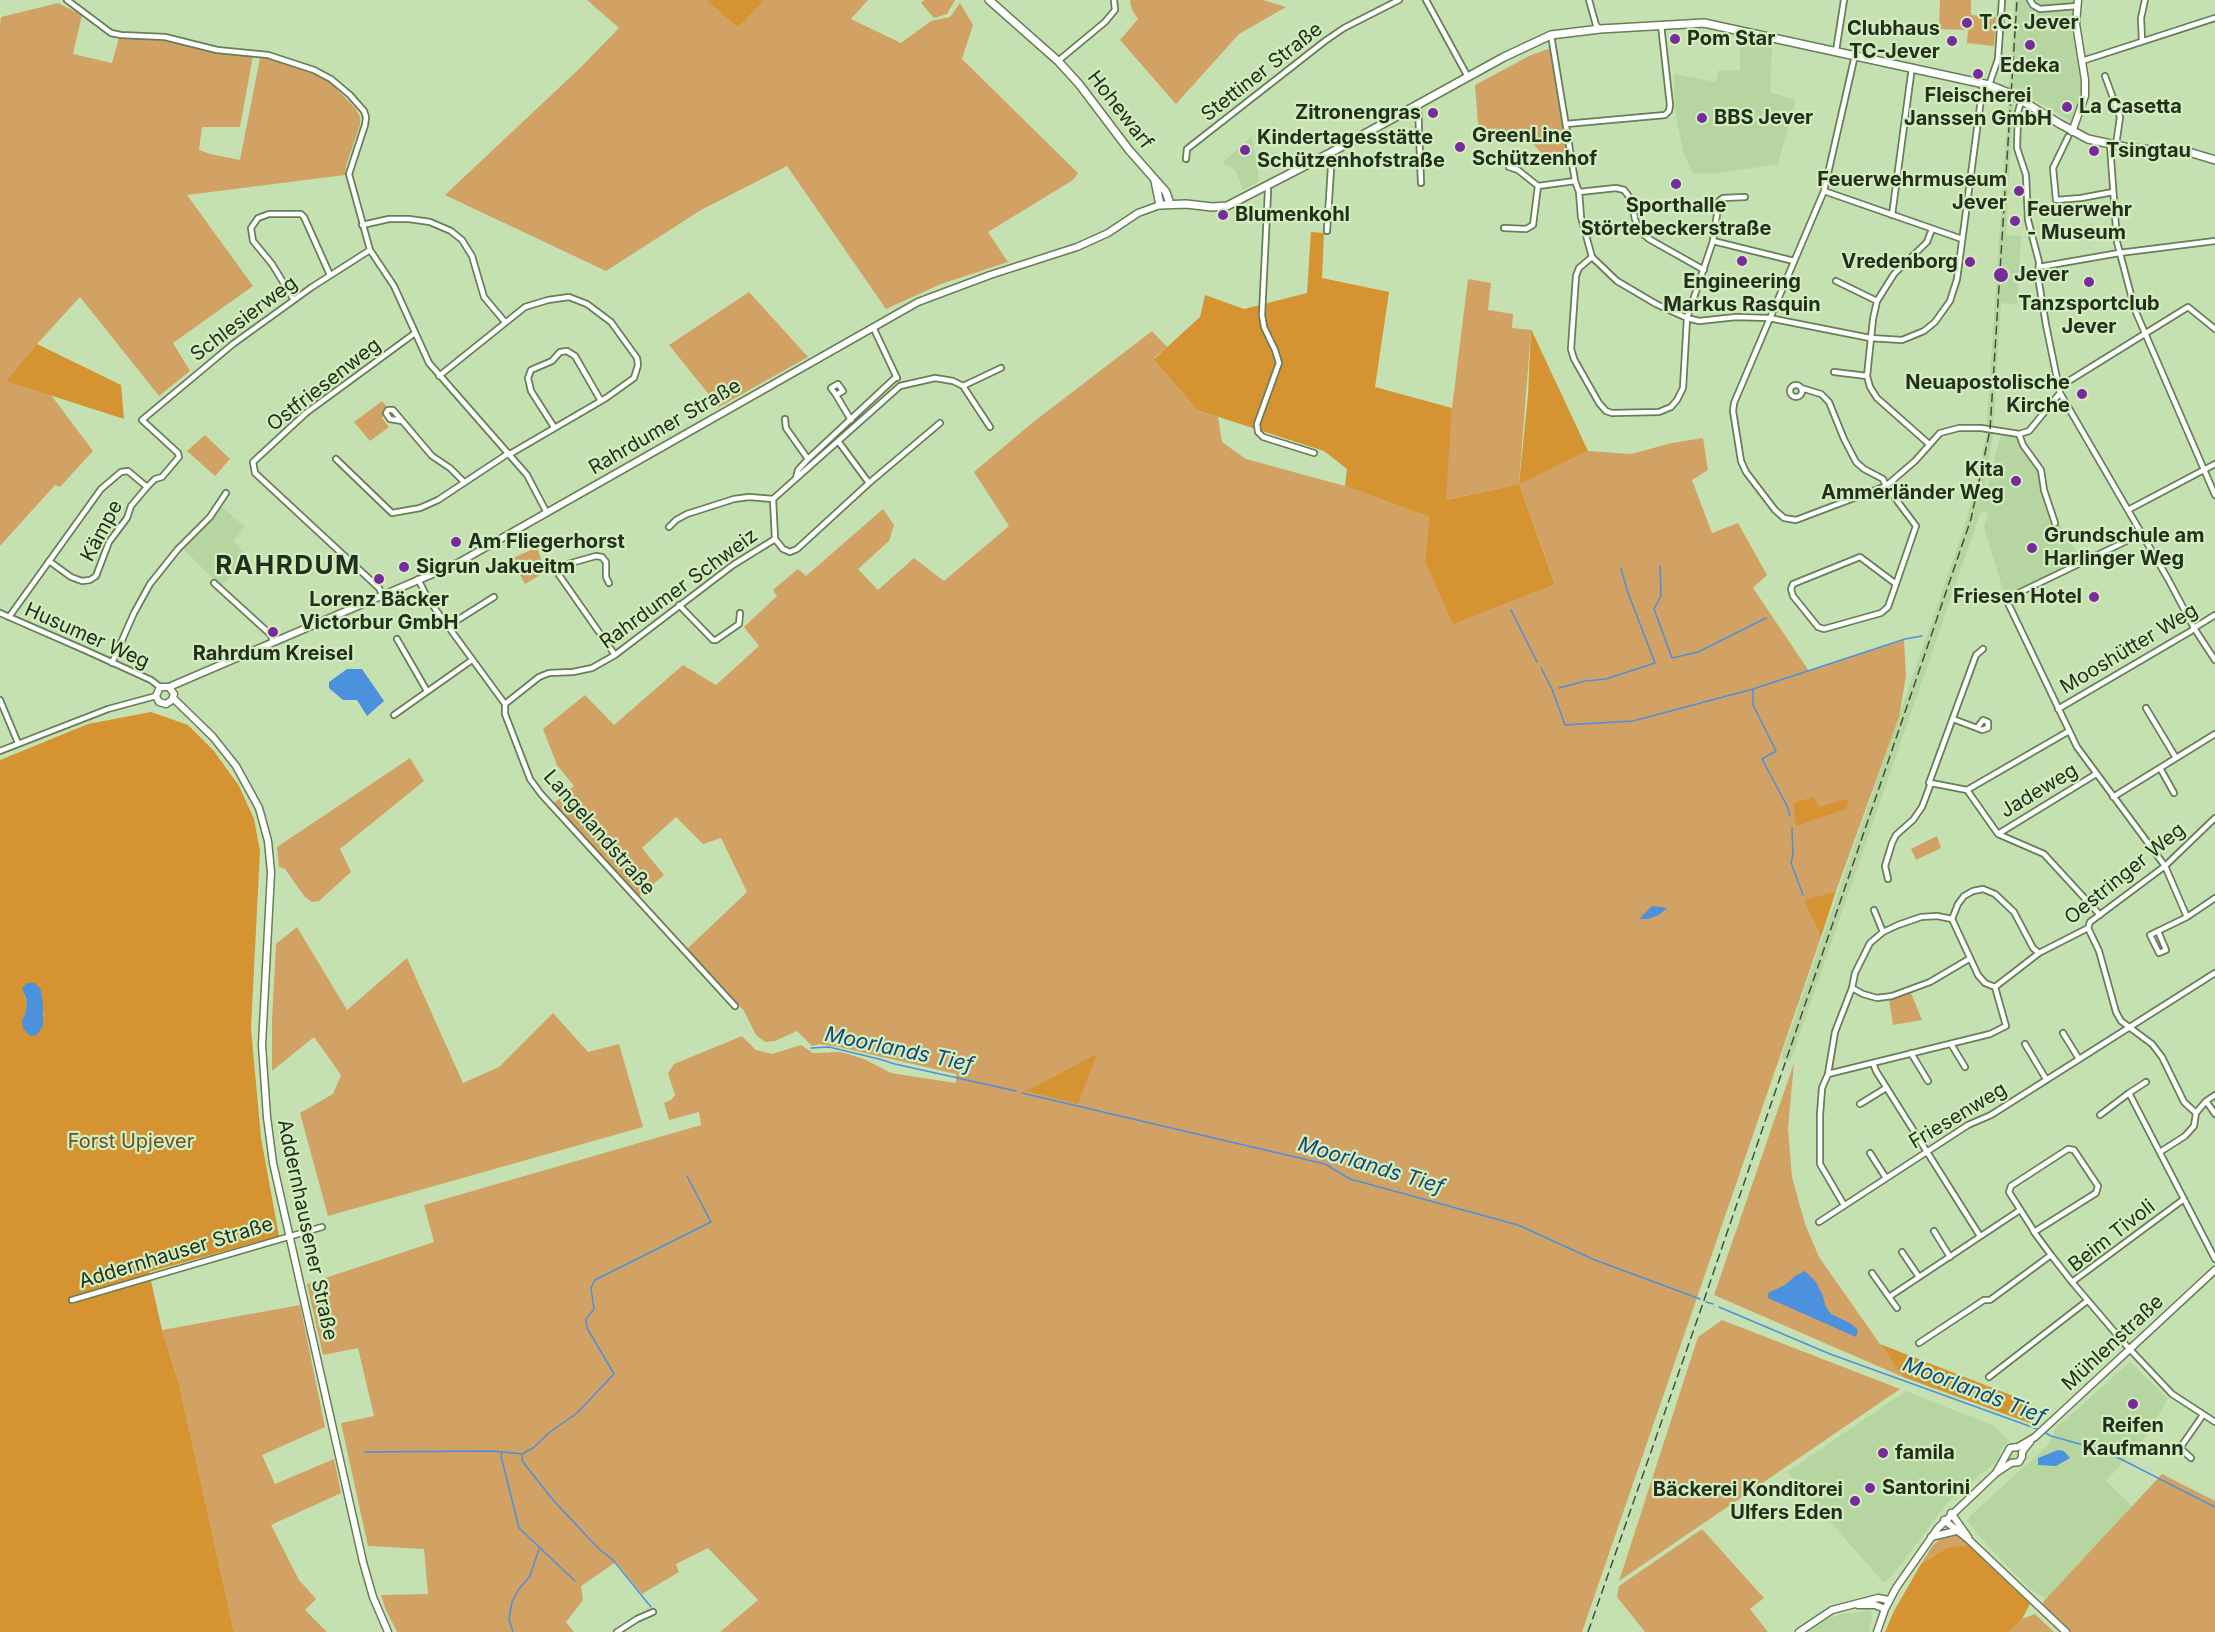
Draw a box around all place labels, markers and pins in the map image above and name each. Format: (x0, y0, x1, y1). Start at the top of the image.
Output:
place label: T.C. Jever (1979, 11, 2079, 35)
marker: T.C. Jever (1960, 16, 1974, 30)
place label: Clubhaus TC-Jever (1847, 17, 1940, 64)
place label: Pom Star (1687, 27, 1775, 51)
marker: Pom Star (1668, 32, 1682, 46)
marker: Clubhaus TC-Jever (1945, 34, 1959, 48)
marker: Edeka (2023, 38, 2037, 52)
place label: Edeka (2000, 54, 2060, 78)
marker: Fleischerei Janssen GmbH (1971, 67, 1985, 81)
place label: Fleischerei Janssen GmbH (1904, 84, 2052, 131)
place label: La Casetta (2079, 95, 2182, 119)
marker: La Casetta (2060, 100, 2074, 114)
place label: Zitronengras (1295, 101, 1421, 125)
marker: Zitronengras (1426, 106, 1440, 120)
place label: BBS Jever (1714, 106, 1813, 130)
marker: BBS Jever (1695, 111, 1709, 125)
place label: GreenLine Schützenhof (1472, 124, 1597, 171)
place label: Kindertagesstätte Schützenhofstraße (1257, 126, 1445, 173)
place label: Tsingtau (2106, 139, 2191, 163)
marker: GreenLine Schützenhof (1453, 140, 1467, 154)
marker: Kindertagesstätte Schützenhofstraße (1238, 143, 1252, 157)
marker: Tsingtau (2087, 144, 2101, 158)
place label: Feuerwehrmuseum Jever (1817, 168, 2007, 215)
marker: Sporthalle Störtebeckerstraße (1669, 177, 1683, 191)
marker: Feuerwehrmuseum Jever (2012, 184, 2026, 198)
place label: Sporthalle Störtebeckerstraße (1581, 194, 1771, 241)
place label: Feuerwehr - Museum (2027, 198, 2132, 245)
place label: Blumenkohl (1235, 203, 1350, 227)
marker: Blumenkohl (1216, 208, 1230, 222)
marker: Feuerwehr - Museum (2008, 214, 2022, 228)
place label: Vredenborg (1841, 250, 1958, 274)
marker: Engineering Markus Rasquin (1735, 254, 1749, 268)
marker: Vredenborg (1963, 255, 1977, 269)
place label: Jever (2014, 263, 2069, 287)
marker: Jever (1992, 266, 2010, 284)
place label: Engineering Markus Rasquin (1663, 270, 1821, 317)
marker: Tanzsportclub Jever (2082, 275, 2096, 289)
place label: Tanzsportclub Jever (2018, 292, 2160, 339)
place label: Neuapostolische Kirche (1905, 371, 2070, 418)
marker: Neuapostolische Kirche (2075, 387, 2089, 401)
place label: Kita Ammerländer Weg (1821, 458, 2004, 505)
marker: Kita Ammerländer Weg (2009, 474, 2023, 488)
place label: Grundschule am Harlinger Weg (2044, 524, 2204, 571)
place label: Am Fliegerhorst (468, 530, 625, 554)
marker: Am Fliegerhorst (449, 535, 463, 549)
marker: Grundschule am Harlinger Weg (2025, 541, 2039, 555)
place label: Sigrun Jakueitm (416, 555, 575, 579)
marker: Sigrun Jakueitm (397, 560, 411, 574)
marker: Lorenz Bäcker Victorbur GmbH (372, 572, 386, 586)
place label: Friesen Hotel (1953, 585, 2082, 609)
place label: Lorenz Bäcker Victorbur GmbH (300, 588, 458, 635)
marker: Friesen Hotel (2087, 590, 2101, 604)
marker: Rahrdum Kreisel (266, 625, 280, 639)
place label: Rahrdum Kreisel (193, 642, 353, 666)
marker: Reifen Kaufmann (2126, 1397, 2140, 1411)
place label: Reifen Kaufmann (2082, 1414, 2184, 1461)
place label: famila (1895, 1441, 1955, 1465)
marker: famila (1876, 1446, 1890, 1460)
place label: Santorini (1882, 1476, 1970, 1500)
place label: Bäckerei Konditorei Ulfers Eden (1653, 1478, 1843, 1525)
marker: Santorini (1863, 1481, 1877, 1495)
marker: Bäckerei Konditorei Ulfers Eden (1848, 1494, 1862, 1508)

